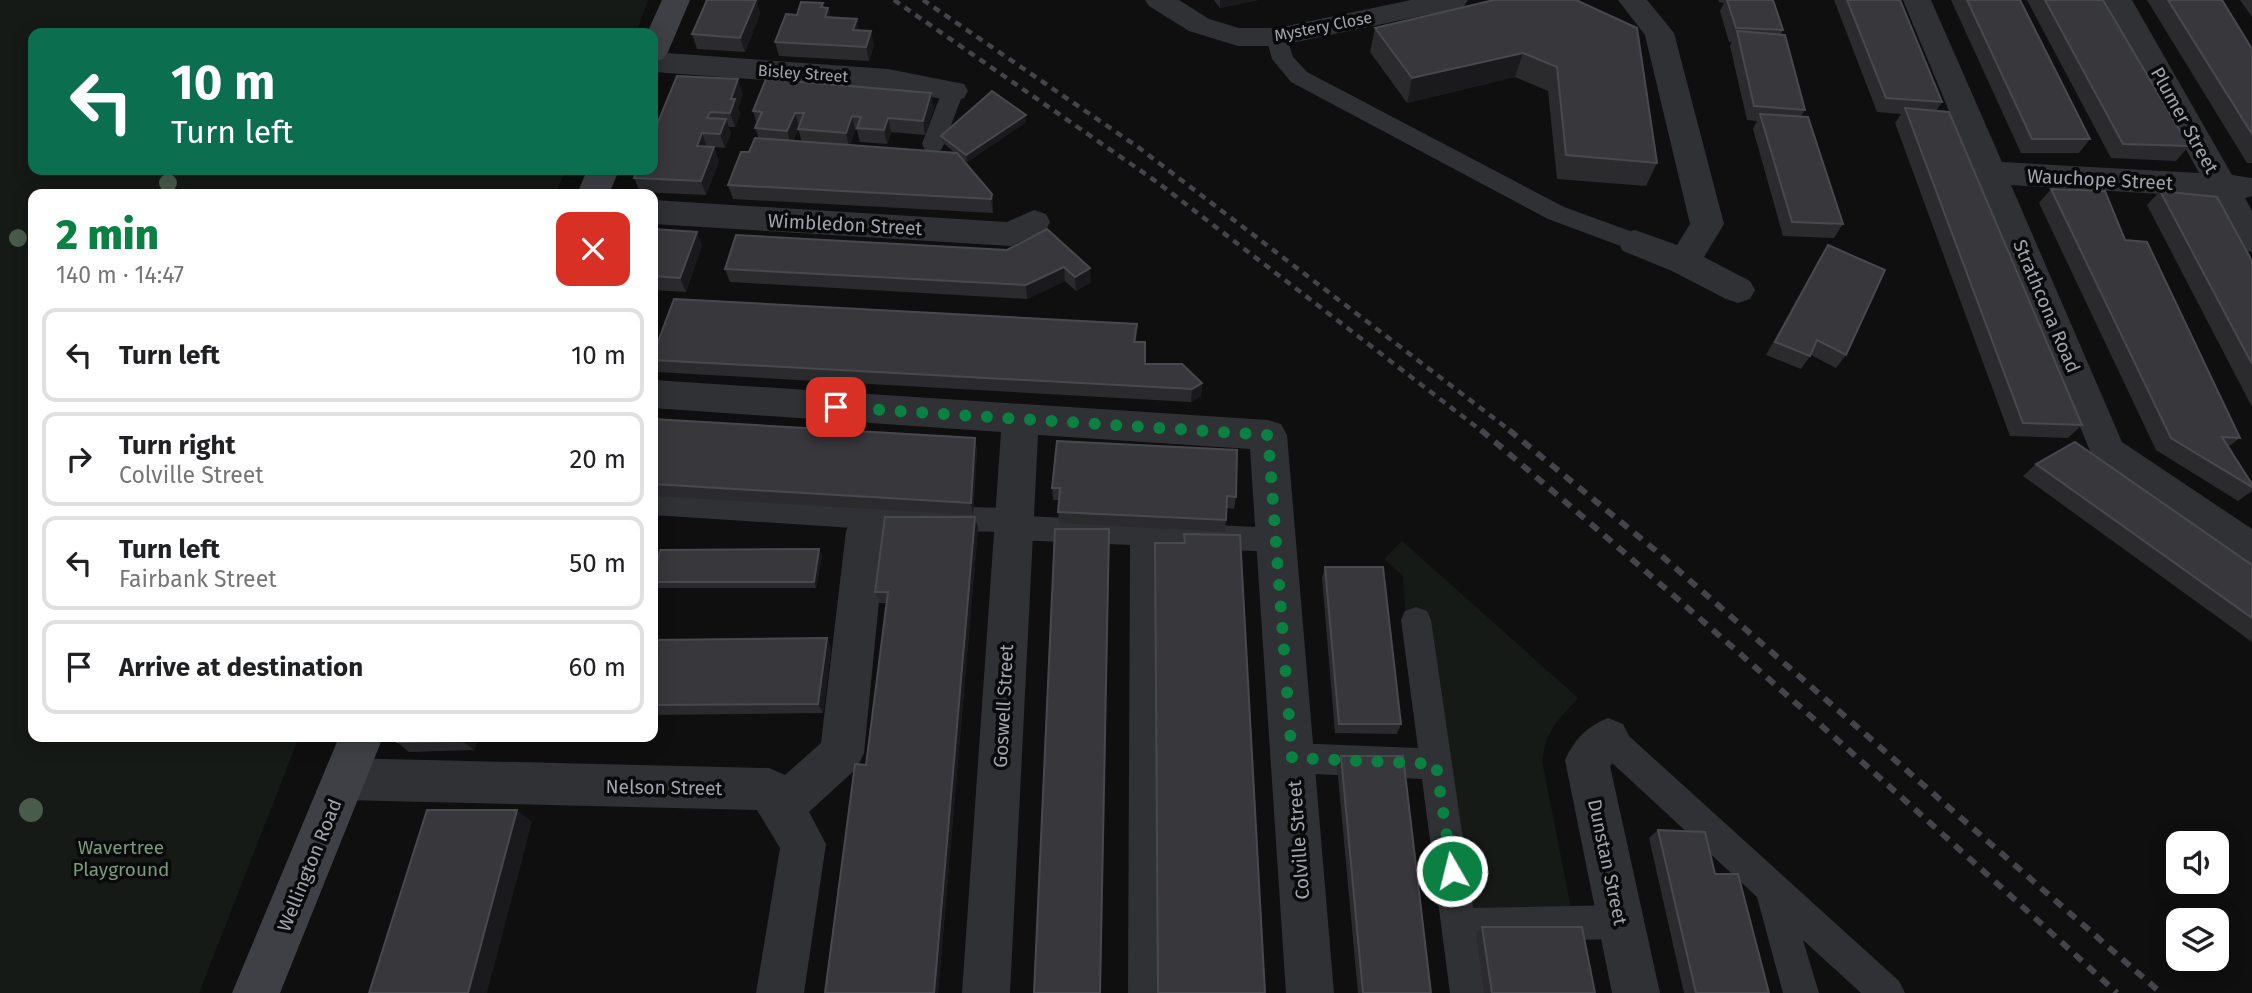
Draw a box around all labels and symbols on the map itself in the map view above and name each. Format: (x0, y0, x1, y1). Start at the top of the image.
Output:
street label: Mystery Close (1273, 8, 1374, 45)
street label: Bisley Street (757, 61, 849, 86)
street label: Plumer Street (2146, 63, 2223, 178)
street label: Wauchope Street (2026, 164, 2174, 195)
street label: Wimbledon Street (767, 209, 923, 240)
street label: Strathcona Road (2008, 236, 2085, 376)
pin (806, 377, 866, 437)
street label: Goswell Street (989, 644, 1018, 768)
street label: Nelson Street (606, 775, 723, 800)
street label: Colville Street (1283, 779, 1314, 900)
street label: Wellington Road (272, 795, 347, 935)
street label: Dunstan Street (1583, 797, 1632, 927)
position arrow (1415, 834, 1489, 908)
park label: Wavertree Playground (73, 836, 169, 881)

